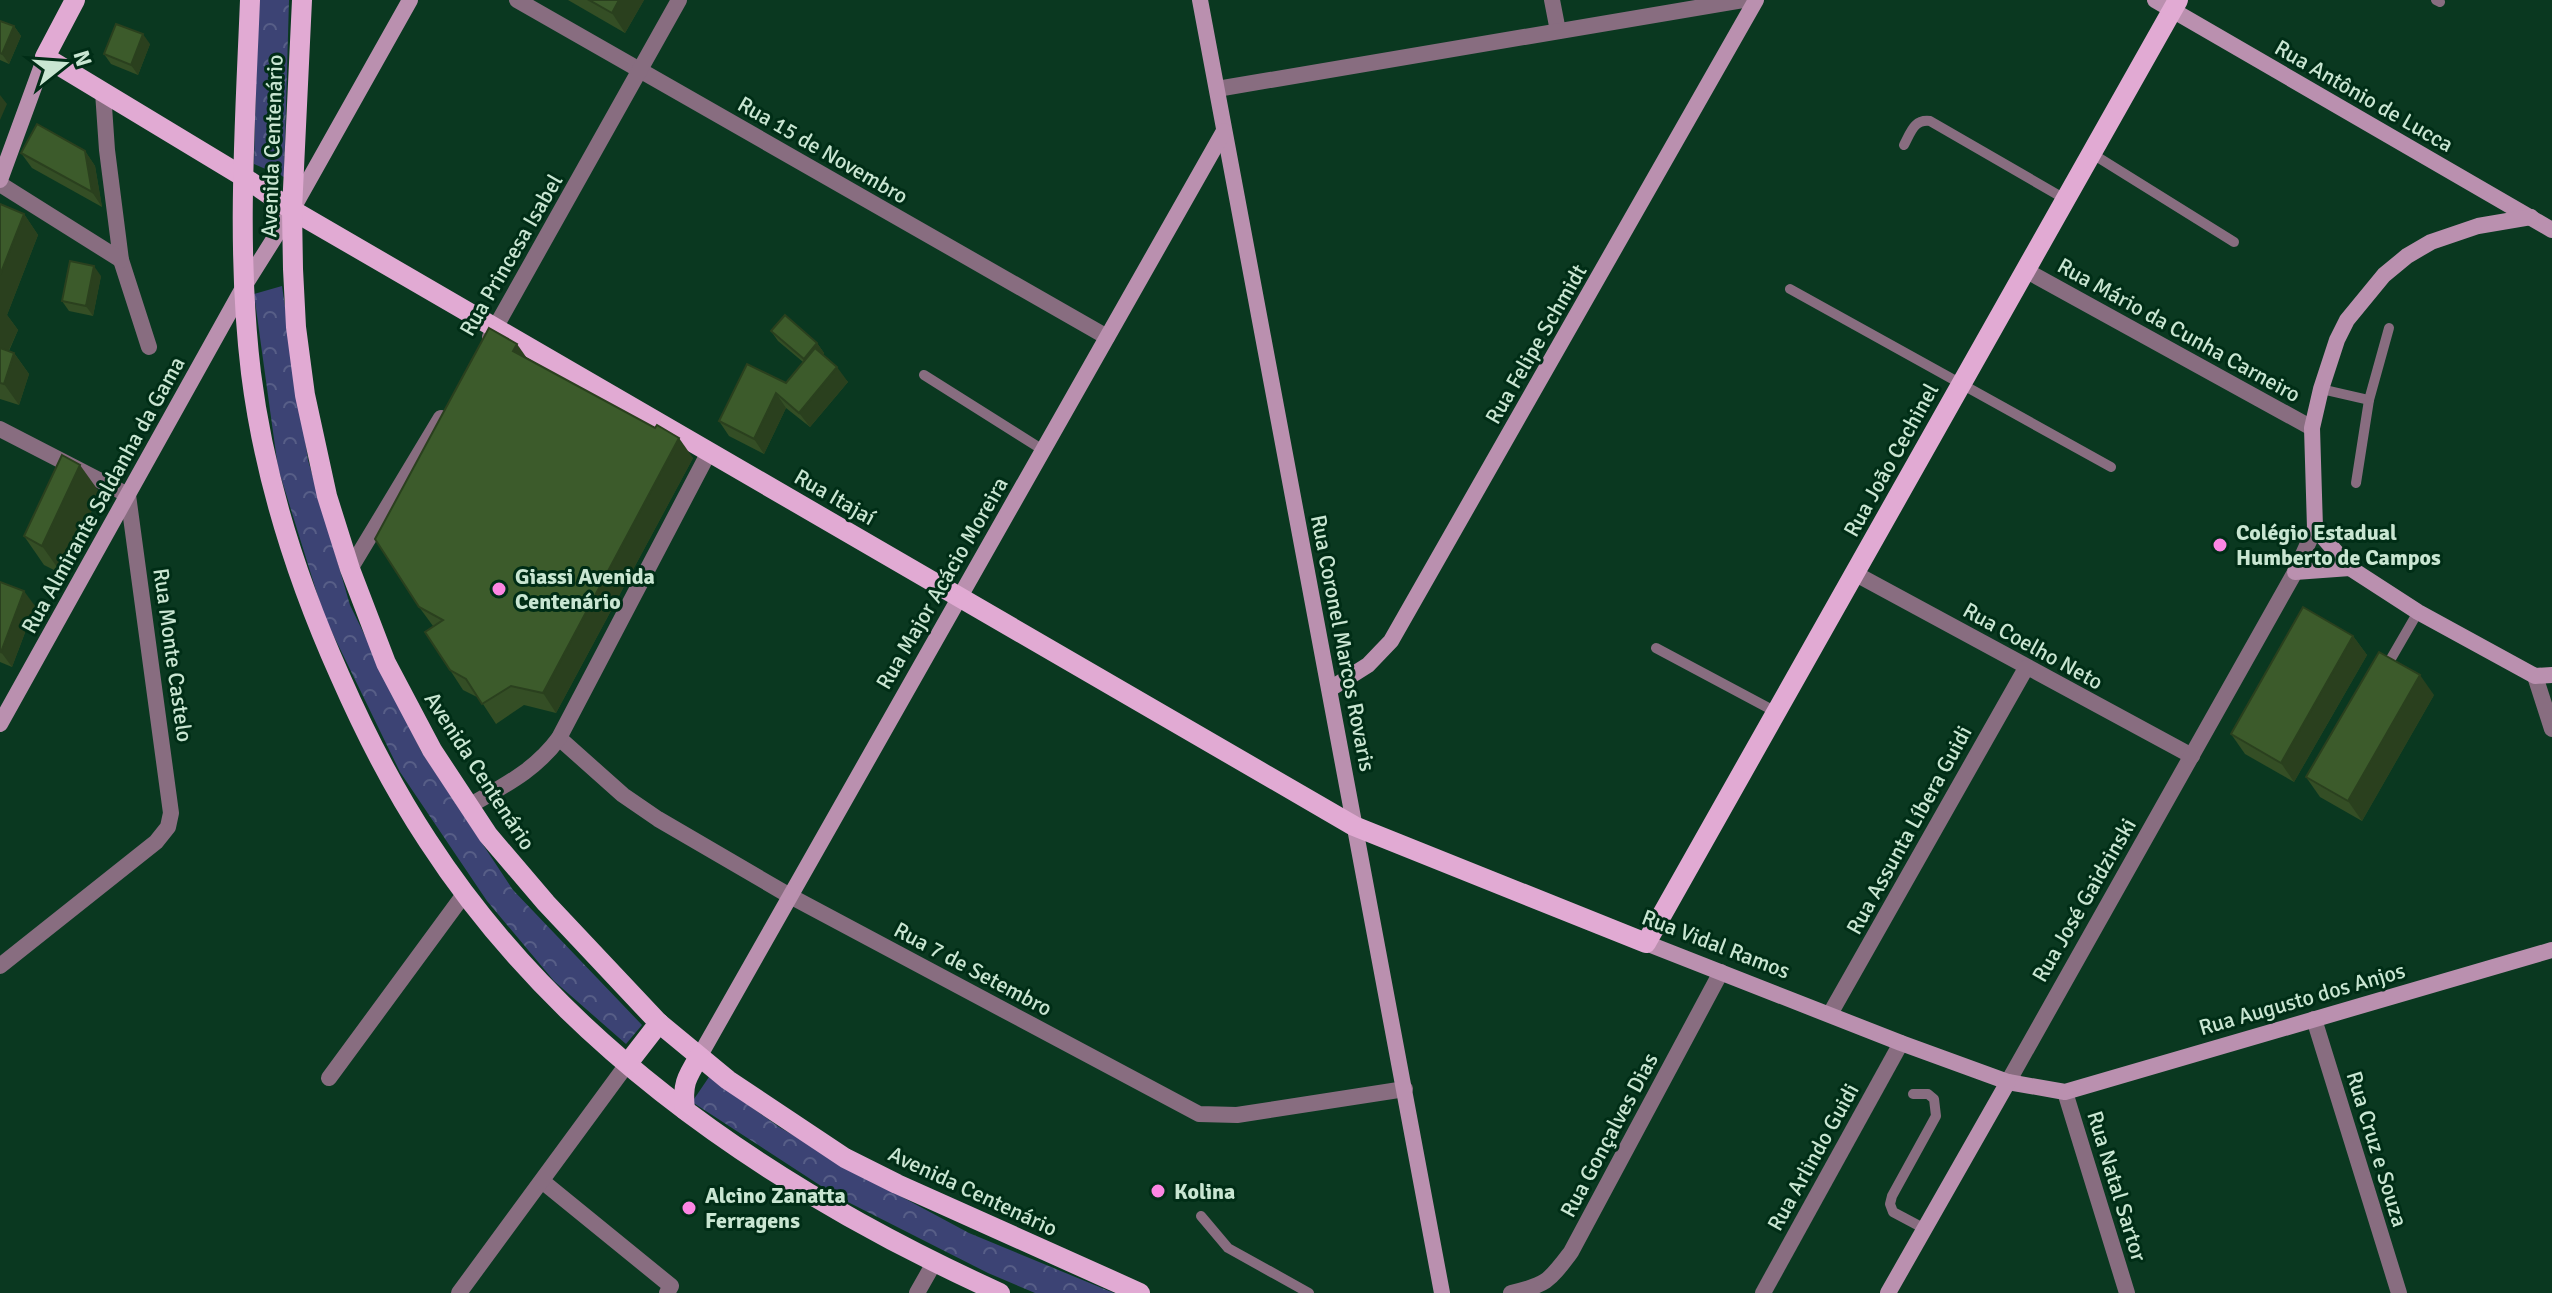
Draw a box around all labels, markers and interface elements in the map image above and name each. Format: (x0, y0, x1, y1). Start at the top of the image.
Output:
north arrow (24, 24, 104, 104)
street label: Rua Antônio de Lucca (2270, 34, 2458, 158)
text: N (67, 47, 98, 70)
street label: Avenida Centenário (255, 54, 289, 238)
street label: Rua 15 de Novembro (733, 90, 913, 210)
street label: Rua Princesa Isabel (454, 169, 568, 341)
street label: Rua Mário da Cunha Carneiro (2053, 252, 2305, 408)
street label: Rua Felipe Schmidt (1479, 259, 1593, 429)
street label: Rua Almirante Saldanha da Gama (15, 352, 191, 638)
street label: Rua João Cechinel (1838, 379, 1944, 541)
street label: Rua Itajaí (790, 463, 880, 531)
street label: Rua Major Acácio Moreira (870, 472, 1014, 694)
street label: Rua Coronel Marcos Rovaris (1305, 512, 1381, 774)
place label: Colégio Estadual Humberto de Campos (2236, 519, 2441, 571)
marker: Colégio Estadual Humberto de Campos (2211, 536, 2229, 554)
place label: Giassi Avenida Centenário (515, 563, 655, 615)
street label: Rua Monte Castelo (147, 566, 199, 744)
marker: Giassi Avenida Centenário (490, 580, 508, 598)
street label: Rua Coelho Neto (1958, 596, 2108, 696)
street label: Avenida Centenário (419, 687, 541, 855)
street label: Rua Assunta Líbera Guidi (1840, 721, 1978, 939)
street label: Rua José Gaidzinski (2026, 813, 2142, 987)
street label: Rua Vidal Ramos (1638, 903, 1794, 985)
street label: Rua 7 de Setembro (889, 916, 1057, 1022)
street label: Rua Augusto dos Anjos (2196, 957, 2408, 1041)
street label: Rua Gonçalves Dias (1554, 1048, 1664, 1222)
street label: Rua Cruz e Souza (2340, 1068, 2414, 1230)
street label: Rua Arlindo Guidi (1761, 1079, 1865, 1235)
street label: Rua Natal Sartor (2081, 1108, 2153, 1264)
street label: Avenida Centenário (884, 1140, 1062, 1242)
place label: Kolina (1174, 1178, 1235, 1205)
place label: Alcino Zanatta Ferragens (705, 1182, 846, 1234)
marker: Kolina (1149, 1182, 1167, 1200)
marker: Alcino Zanatta Ferragens (680, 1199, 698, 1217)

